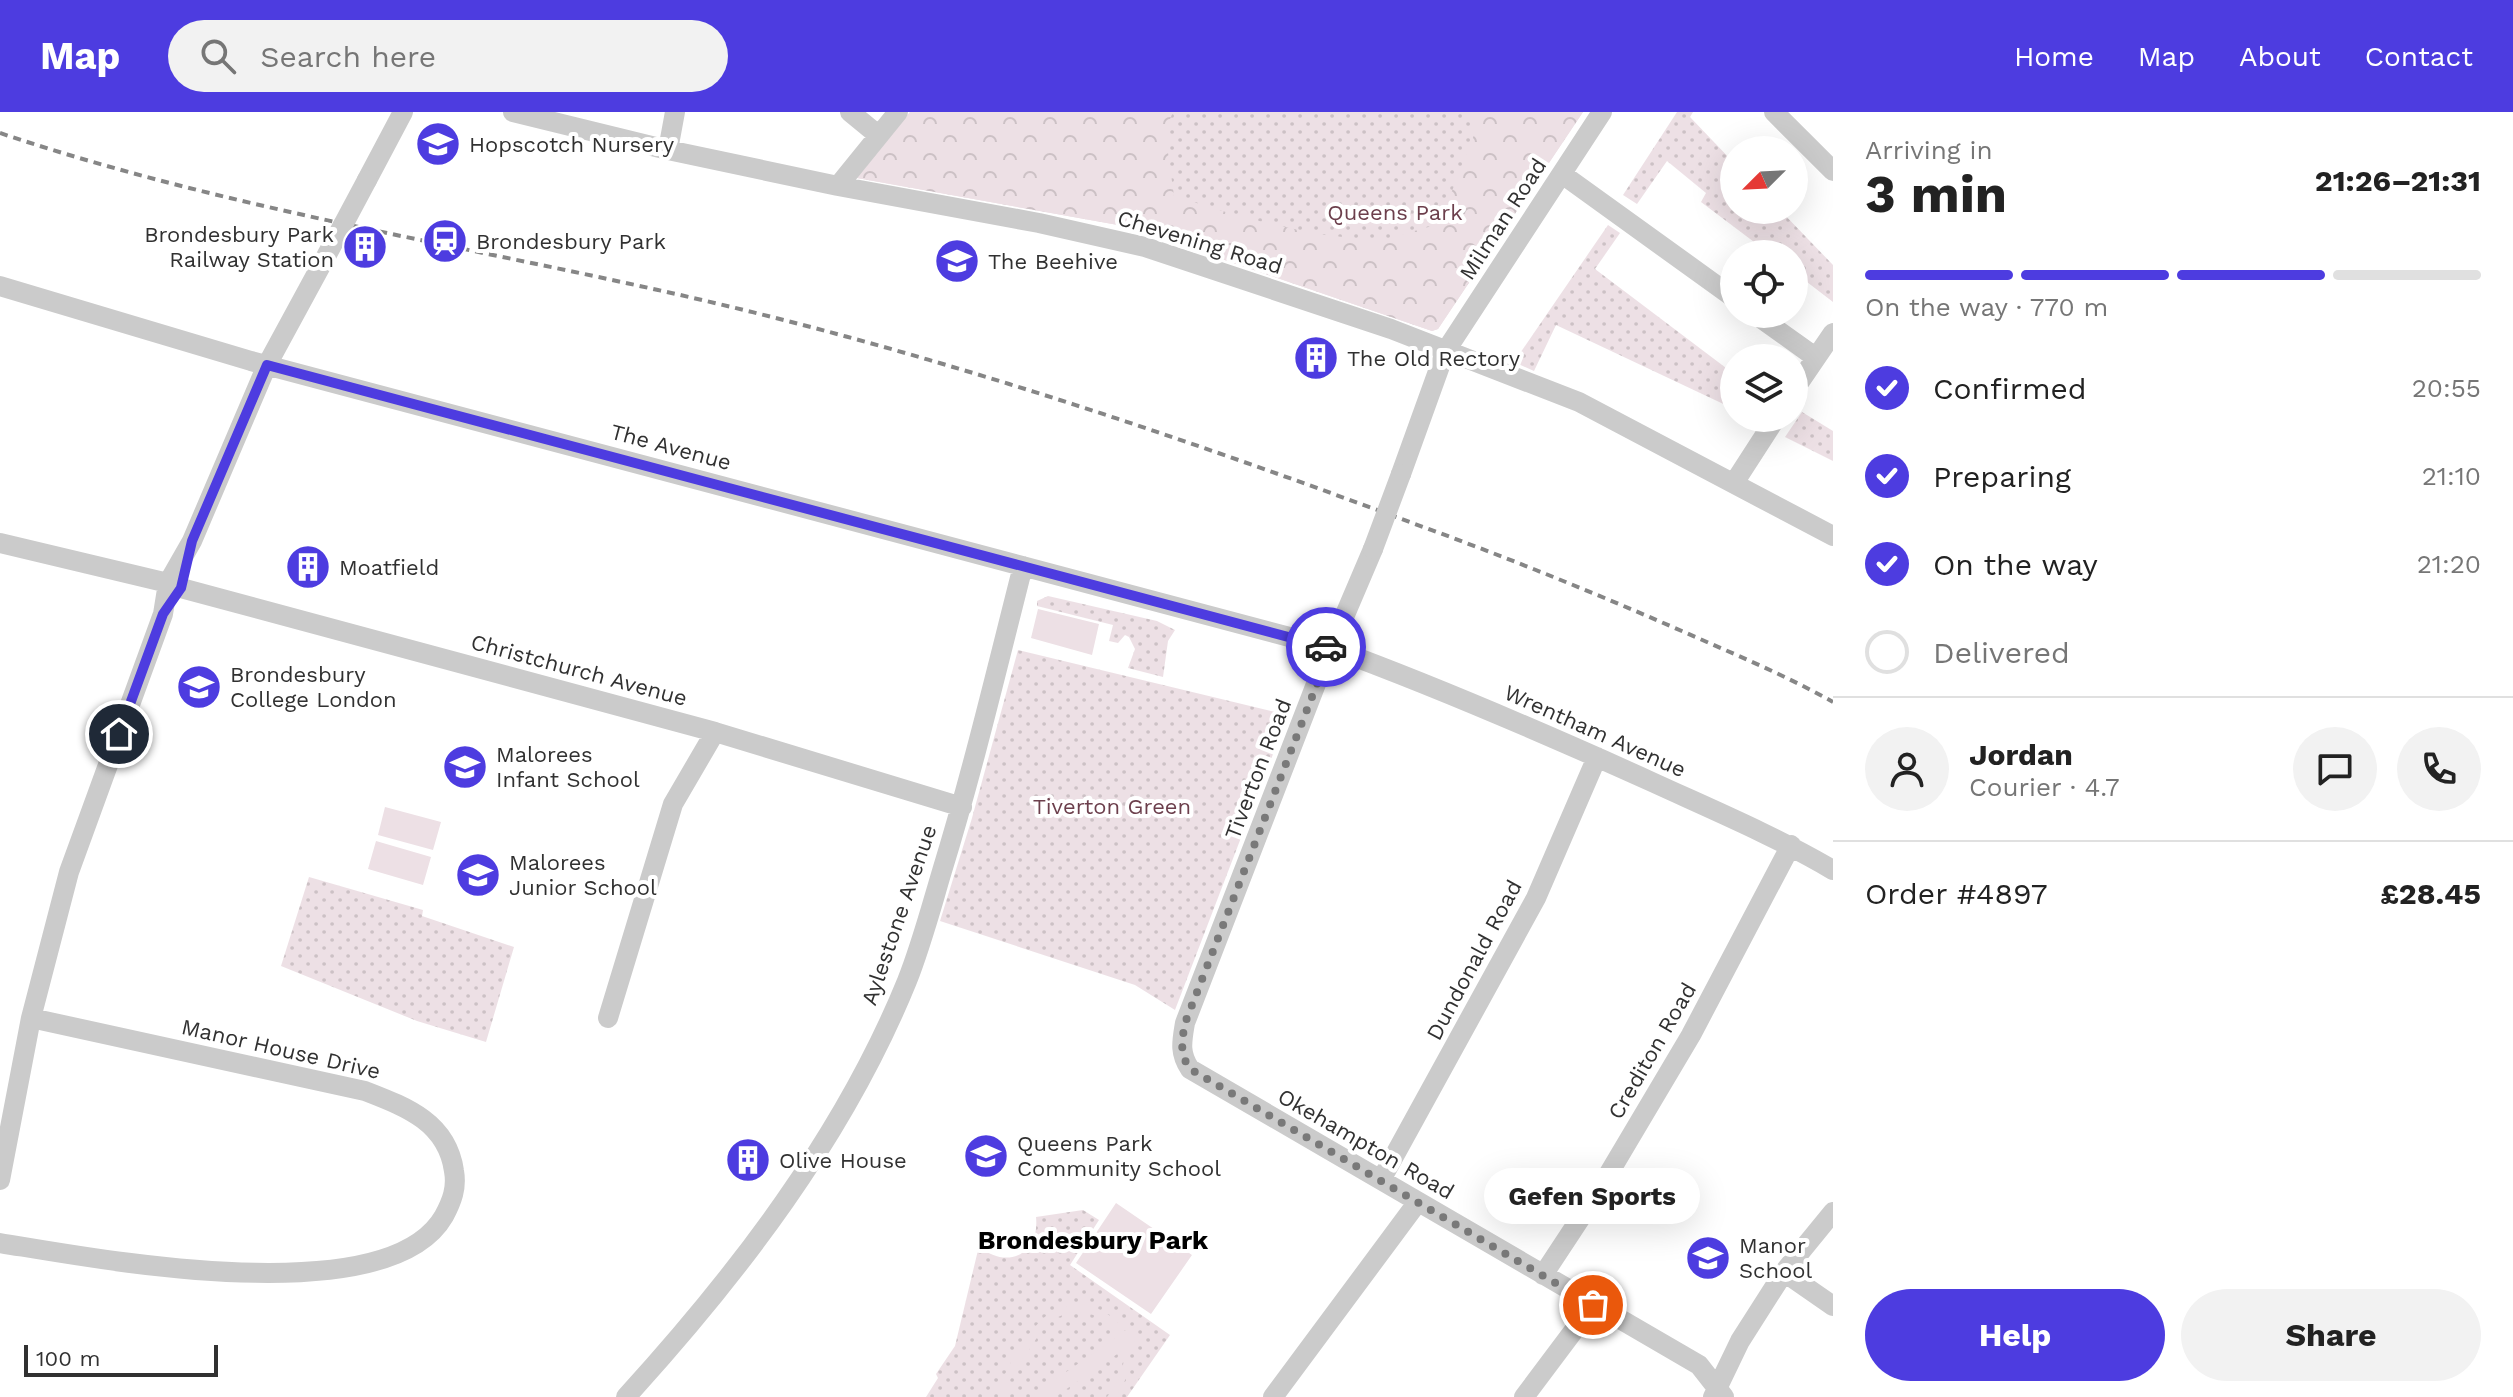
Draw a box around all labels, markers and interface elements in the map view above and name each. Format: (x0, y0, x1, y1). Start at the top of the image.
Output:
search box (168, 20, 728, 92)
text: Map (40, 34, 120, 78)
icon: search (196, 34, 240, 78)
text: Search here (260, 39, 436, 74)
text: Home (2014, 40, 2094, 73)
text: Map (2138, 40, 2195, 73)
text: About (2239, 40, 2321, 73)
text: Contact (2365, 40, 2473, 73)
school or university icon: Hopscotch Nursery (414, 120, 462, 168)
place label: Hopscotch Nursery (469, 132, 675, 157)
text: Arriving in (1865, 135, 1993, 165)
north arrow (1720, 136, 1808, 224)
map controls (1720, 136, 1808, 432)
street label: Milman Road (1454, 154, 1552, 284)
text: 21:26–21:31 (2315, 163, 2481, 198)
text: 3 min (1865, 164, 2007, 225)
park label: Queens Park (1327, 200, 1463, 225)
street label: Chevening Road (1114, 205, 1286, 279)
station icon: Brondesbury Park (421, 217, 469, 265)
place label: Brondesbury Park Railway Station (144, 222, 334, 272)
building icon: Brondesbury Park Railway Station (341, 223, 389, 271)
place label: Brondesbury Park (476, 229, 666, 254)
school or university icon: The Beehive (933, 237, 981, 285)
button: locate (1720, 240, 1808, 328)
place label: The Beehive (988, 249, 1118, 274)
text: On the way · 770 m (1865, 292, 2108, 322)
building icon: The Old Rectory (1292, 334, 1340, 382)
button: layers (1720, 344, 1808, 432)
place label: The Old Rectory (1347, 346, 1521, 371)
icon: check (1865, 366, 1909, 410)
text: Confirmed (1933, 371, 2087, 406)
text: 20:55 (2412, 373, 2481, 403)
street label: The Avenue (608, 419, 734, 475)
icon: check (1865, 454, 1909, 498)
text: Preparing (1933, 459, 2071, 494)
text: 21:10 (2422, 461, 2481, 491)
icon: check (1865, 542, 1909, 586)
building icon: Moatfield (284, 543, 332, 591)
text: On the way (1933, 547, 2098, 582)
text: 21:20 (2417, 549, 2481, 579)
place label: Moatfield (339, 555, 439, 580)
courier (1286, 607, 1366, 687)
icon: car (1304, 625, 1348, 669)
street label: Christchurch Avenue (468, 629, 690, 711)
text: Delivered (1933, 635, 2070, 670)
place label: Brondesbury College London (230, 662, 397, 712)
school or university icon: Brondesbury College London (175, 663, 223, 711)
street label: Wrentham Avenue (1500, 680, 1690, 782)
street label: Tiverton Road (1220, 695, 1296, 843)
pin (85, 700, 153, 768)
icon: home (97, 712, 141, 756)
button: person (1865, 727, 1949, 811)
button: chat (2293, 727, 2377, 811)
button: phone (2397, 727, 2481, 811)
text: Jordan (1969, 737, 2073, 772)
place label: Malorees Infant School (496, 742, 640, 792)
school or university icon: Malorees Infant School (441, 743, 489, 791)
text: Courier · 4.7 (1969, 772, 2119, 802)
park label: Tiverton Green (1033, 794, 1191, 819)
street label: Aylestone Avenue (856, 822, 942, 1008)
place label: Malorees Junior School (509, 850, 657, 900)
school or university icon: Malorees Junior School (454, 851, 502, 899)
street label: Dundonald Road (1421, 876, 1527, 1044)
text: Order #4897 (1865, 876, 2048, 911)
text: £28.45 (2380, 876, 2481, 911)
street label: Crediton Road (1603, 978, 1701, 1124)
street label: Manor House Drive (179, 1014, 383, 1084)
street label: Okehampton Road (1274, 1083, 1458, 1205)
place label: Queens Park Community School (1017, 1131, 1221, 1181)
school or university icon: Queens Park Community School (962, 1132, 1010, 1180)
building icon: Olive House (724, 1136, 772, 1184)
place label: Olive House (779, 1148, 907, 1173)
callout: Gefen Sports (1485, 1169, 1701, 1225)
text: Gefen Sports (1508, 1181, 1676, 1211)
district label: Brondesbury Park (978, 1225, 1209, 1255)
place label: Manor School (1739, 1233, 1812, 1283)
school or university icon: Manor School (1684, 1234, 1732, 1282)
pin (1559, 1271, 1627, 1339)
icon: bag (1571, 1283, 1615, 1327)
button: Help (1865, 1289, 2165, 1381)
button: Share (2181, 1289, 2481, 1381)
scale bar (24, 1341, 218, 1377)
text: 100 m (36, 1346, 100, 1371)

